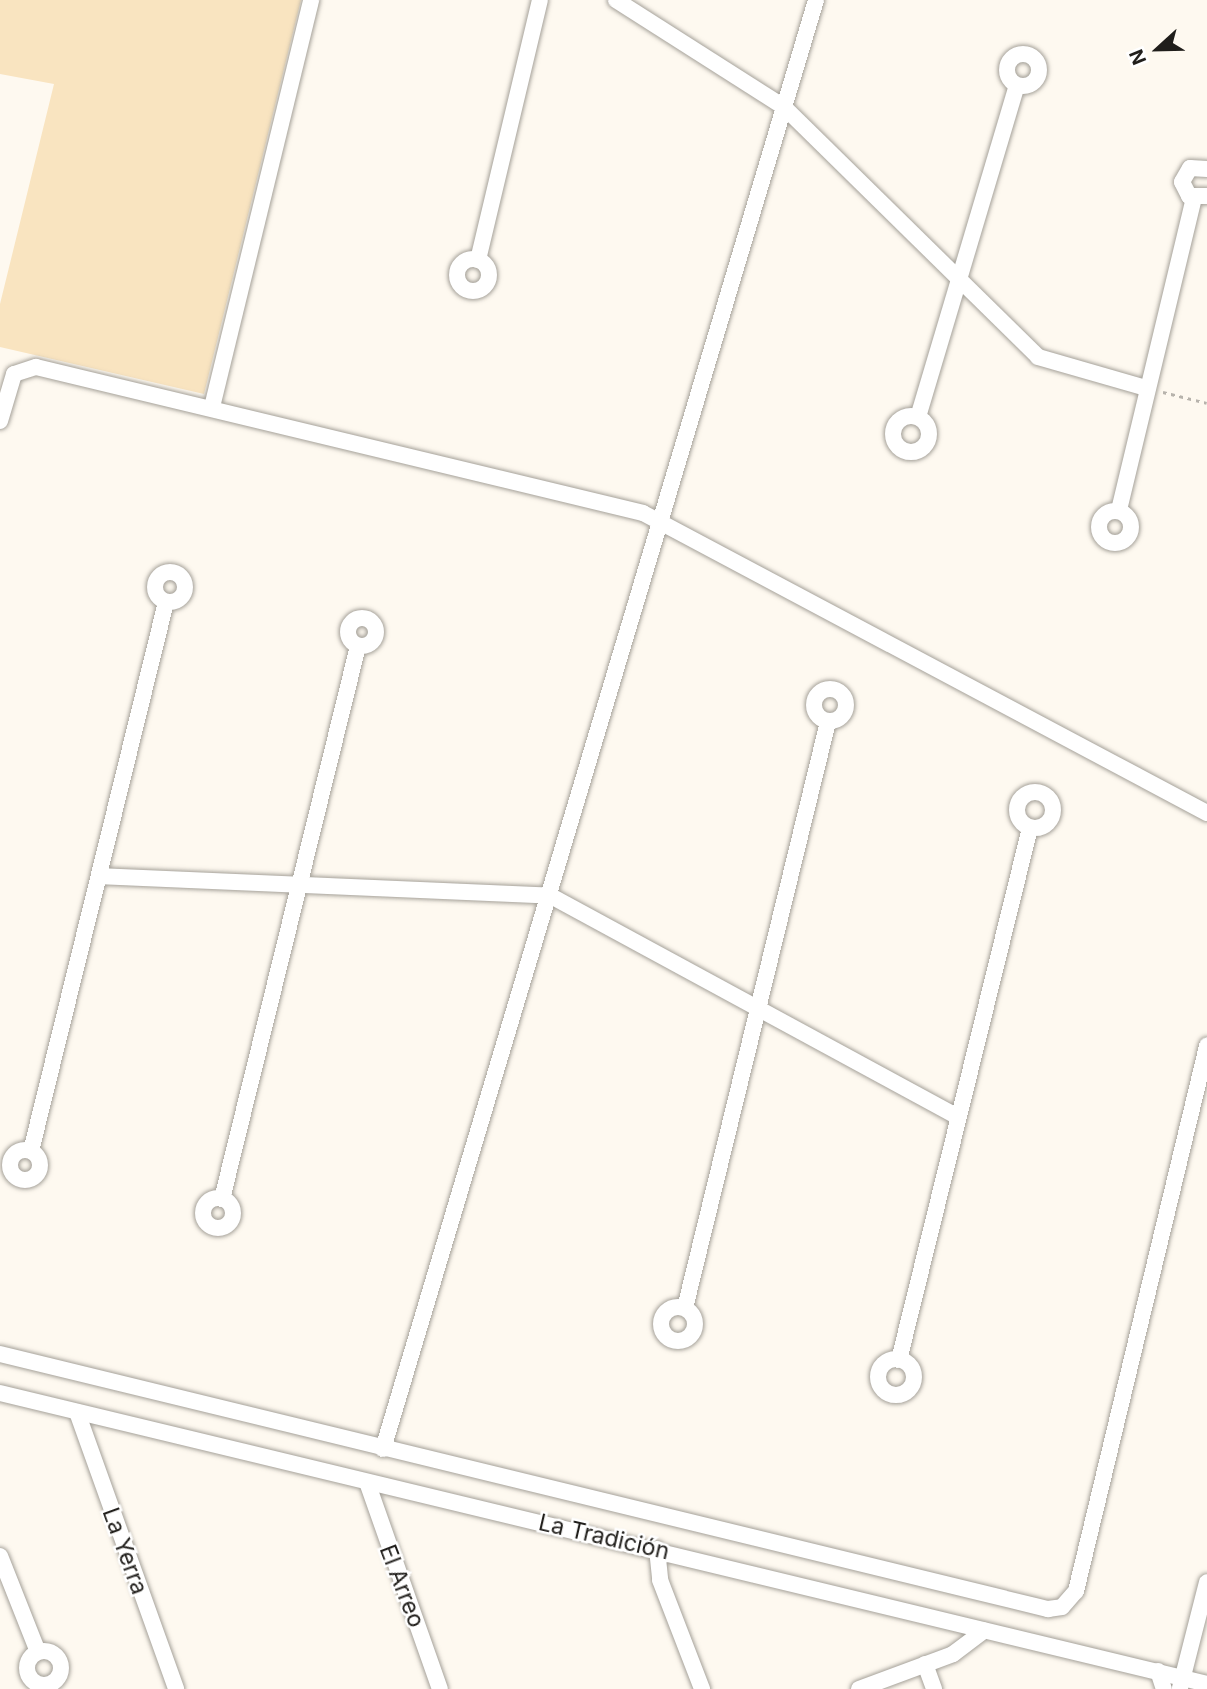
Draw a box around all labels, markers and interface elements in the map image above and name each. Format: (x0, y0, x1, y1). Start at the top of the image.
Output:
north arrow (1123, 14, 1193, 84)
text: N (1125, 46, 1151, 68)
street label: La Yerra (97, 1504, 153, 1598)
street label: La Tradición (536, 1509, 672, 1565)
street label: El Arreo (374, 1541, 430, 1631)

